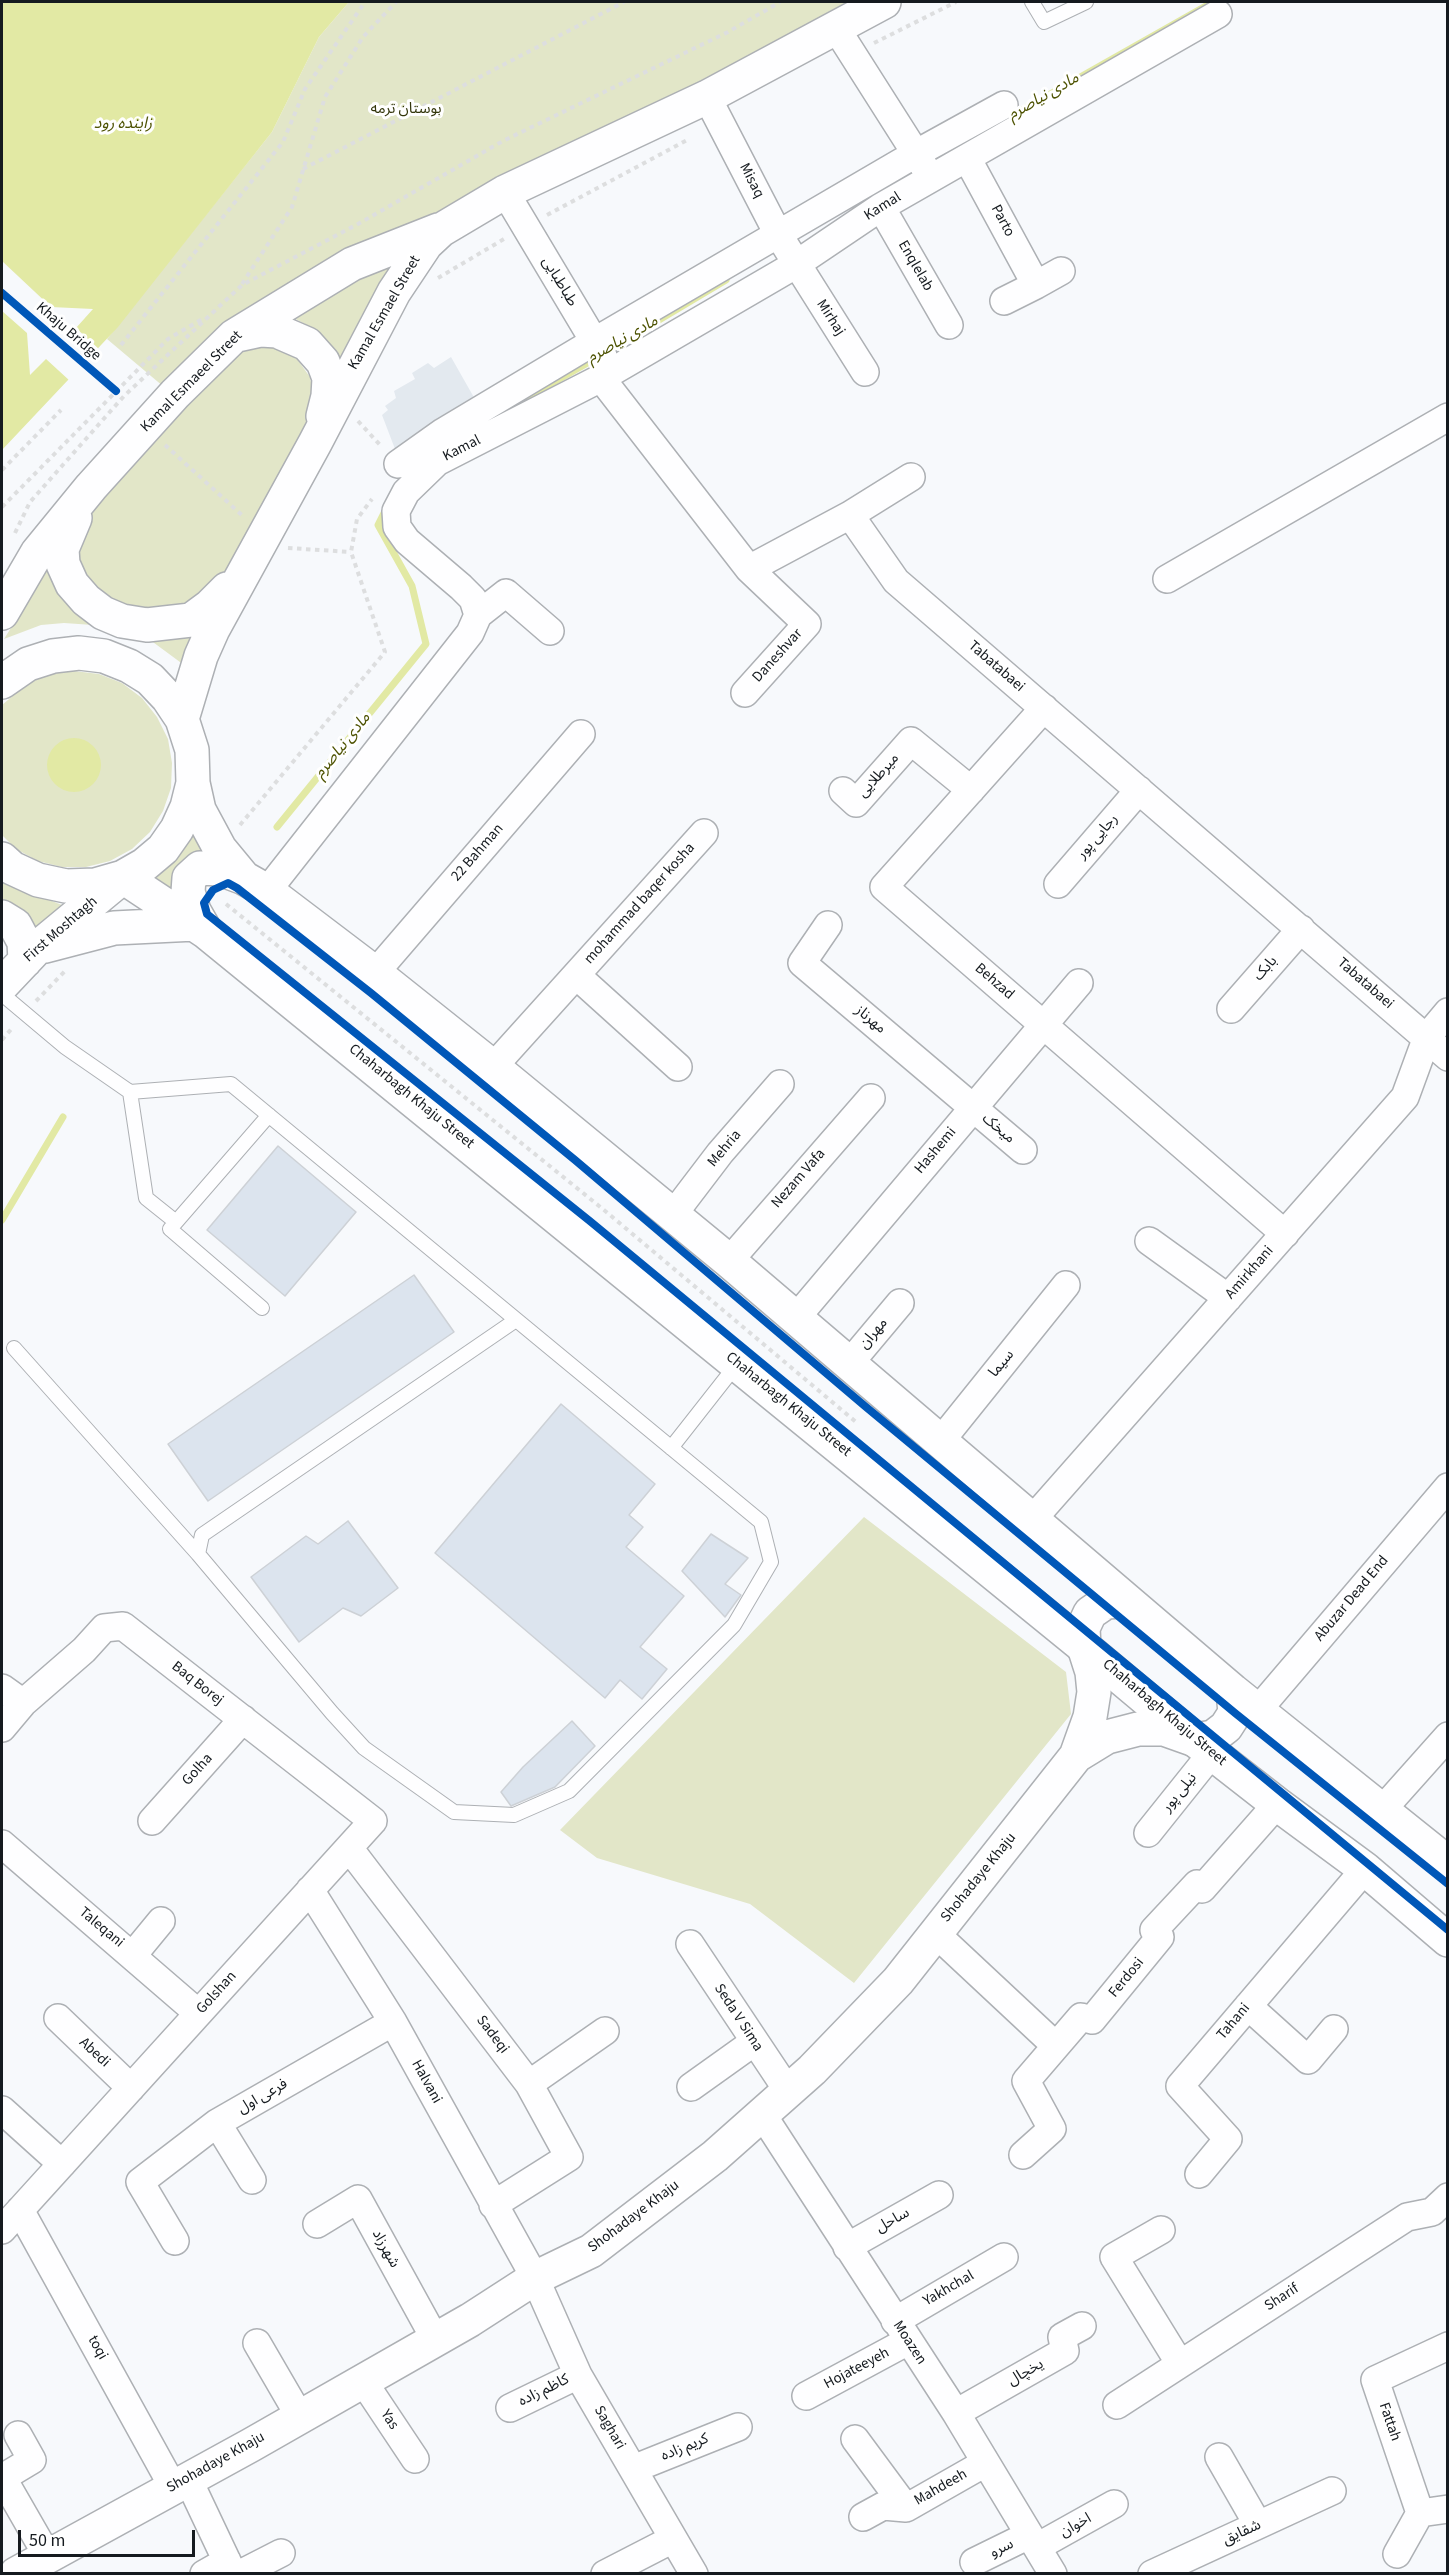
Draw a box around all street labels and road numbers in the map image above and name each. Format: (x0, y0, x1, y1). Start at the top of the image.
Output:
street label: Misaq (735, 161, 767, 201)
street label: Kamal (861, 189, 905, 225)
street label: Parto (986, 202, 1018, 240)
street label: Enqlelab (893, 238, 937, 294)
street label: Kamal Esmael Street (345, 253, 425, 373)
street label: طباطبایی (537, 254, 581, 310)
street label: Mirhaj (812, 297, 848, 339)
street label: Khaju Bridge (32, 299, 104, 365)
street label: Kamal Esmaeel Street (137, 327, 247, 437)
street label: Kamal (440, 432, 484, 466)
street label: Daneshvar (749, 625, 807, 687)
street label: Tabatabaei (964, 638, 1028, 696)
street label: میرطلایی (854, 750, 904, 802)
street label: رجایی پور (1074, 811, 1122, 863)
street label: 22 Bahman (448, 820, 508, 886)
street label: mohammad baqer kosha (581, 840, 699, 968)
street label: First Moshtagh (20, 893, 102, 967)
street label: بابک (1250, 953, 1282, 985)
street label: Tabatabaei (1333, 955, 1397, 1013)
street label: Behzad (971, 960, 1017, 1004)
street label: مهرناز (851, 1002, 889, 1038)
street label: Chaharbagh Khaju Street (345, 1041, 477, 1153)
street label: میخک (978, 1110, 1018, 1148)
street label: Hashemi (911, 1124, 961, 1178)
street label: Mehria (704, 1127, 746, 1171)
street label: Nezam Vafa (768, 1146, 830, 1212)
street label: Amirkhani (1222, 1243, 1278, 1303)
street label: مهران (856, 1315, 892, 1353)
street label: سیما (985, 1347, 1019, 1381)
street label: Chaharbagh Khaju Street (722, 1349, 854, 1461)
street label: Abuzar Dead End (1311, 1553, 1393, 1645)
street label: Chaharbagh Khaju Street (1098, 1656, 1230, 1770)
street label: Baq Borej (167, 1658, 227, 1710)
street label: Golha (179, 1750, 217, 1790)
street label: نیلی پور (1159, 1770, 1201, 1816)
street label: Shohadaye Khaju (938, 1830, 1020, 1926)
street label: Taleqani (75, 1904, 127, 1952)
street label: Ferdosi (1106, 1954, 1148, 2002)
street label: Golshan (193, 1968, 241, 2018)
street label: Seda V Sima (710, 1981, 766, 2055)
street label: Tahani (1214, 2000, 1254, 2044)
street label: Sadeqi (472, 2012, 512, 2058)
street label: Abedi (75, 2034, 113, 2072)
street label: Halvani (407, 2057, 445, 2107)
street label: فرعی اول (235, 2076, 291, 2118)
street label: Shohadaye Khaju (585, 2177, 683, 2257)
street label: ساحل (873, 2204, 913, 2238)
street label: شهرزاد (367, 2227, 403, 2271)
street label: Yakhchal (920, 2267, 978, 2311)
street label: Sharif (1262, 2280, 1302, 2316)
street label: Moazen (888, 2318, 930, 2368)
street label: toqi (83, 2333, 111, 2363)
street label: Hojateeyeh (821, 2344, 893, 2394)
street label: یخچال (1005, 2356, 1047, 2390)
street label: کاظم زاده (516, 2371, 572, 2411)
street label: Fattah (1374, 2400, 1404, 2444)
street label: Saghari (589, 2403, 629, 2453)
street label: Yas (376, 2407, 402, 2433)
street label: Shohadaye Khaju (164, 2429, 268, 2497)
street label: کریم زاده (659, 2430, 711, 2466)
street label: Mahdeeh (911, 2466, 971, 2510)
street label: اخوان (1057, 2510, 1095, 2542)
street label: شقایق (1220, 2517, 1264, 2549)
street label: سرو (987, 2536, 1017, 2562)

